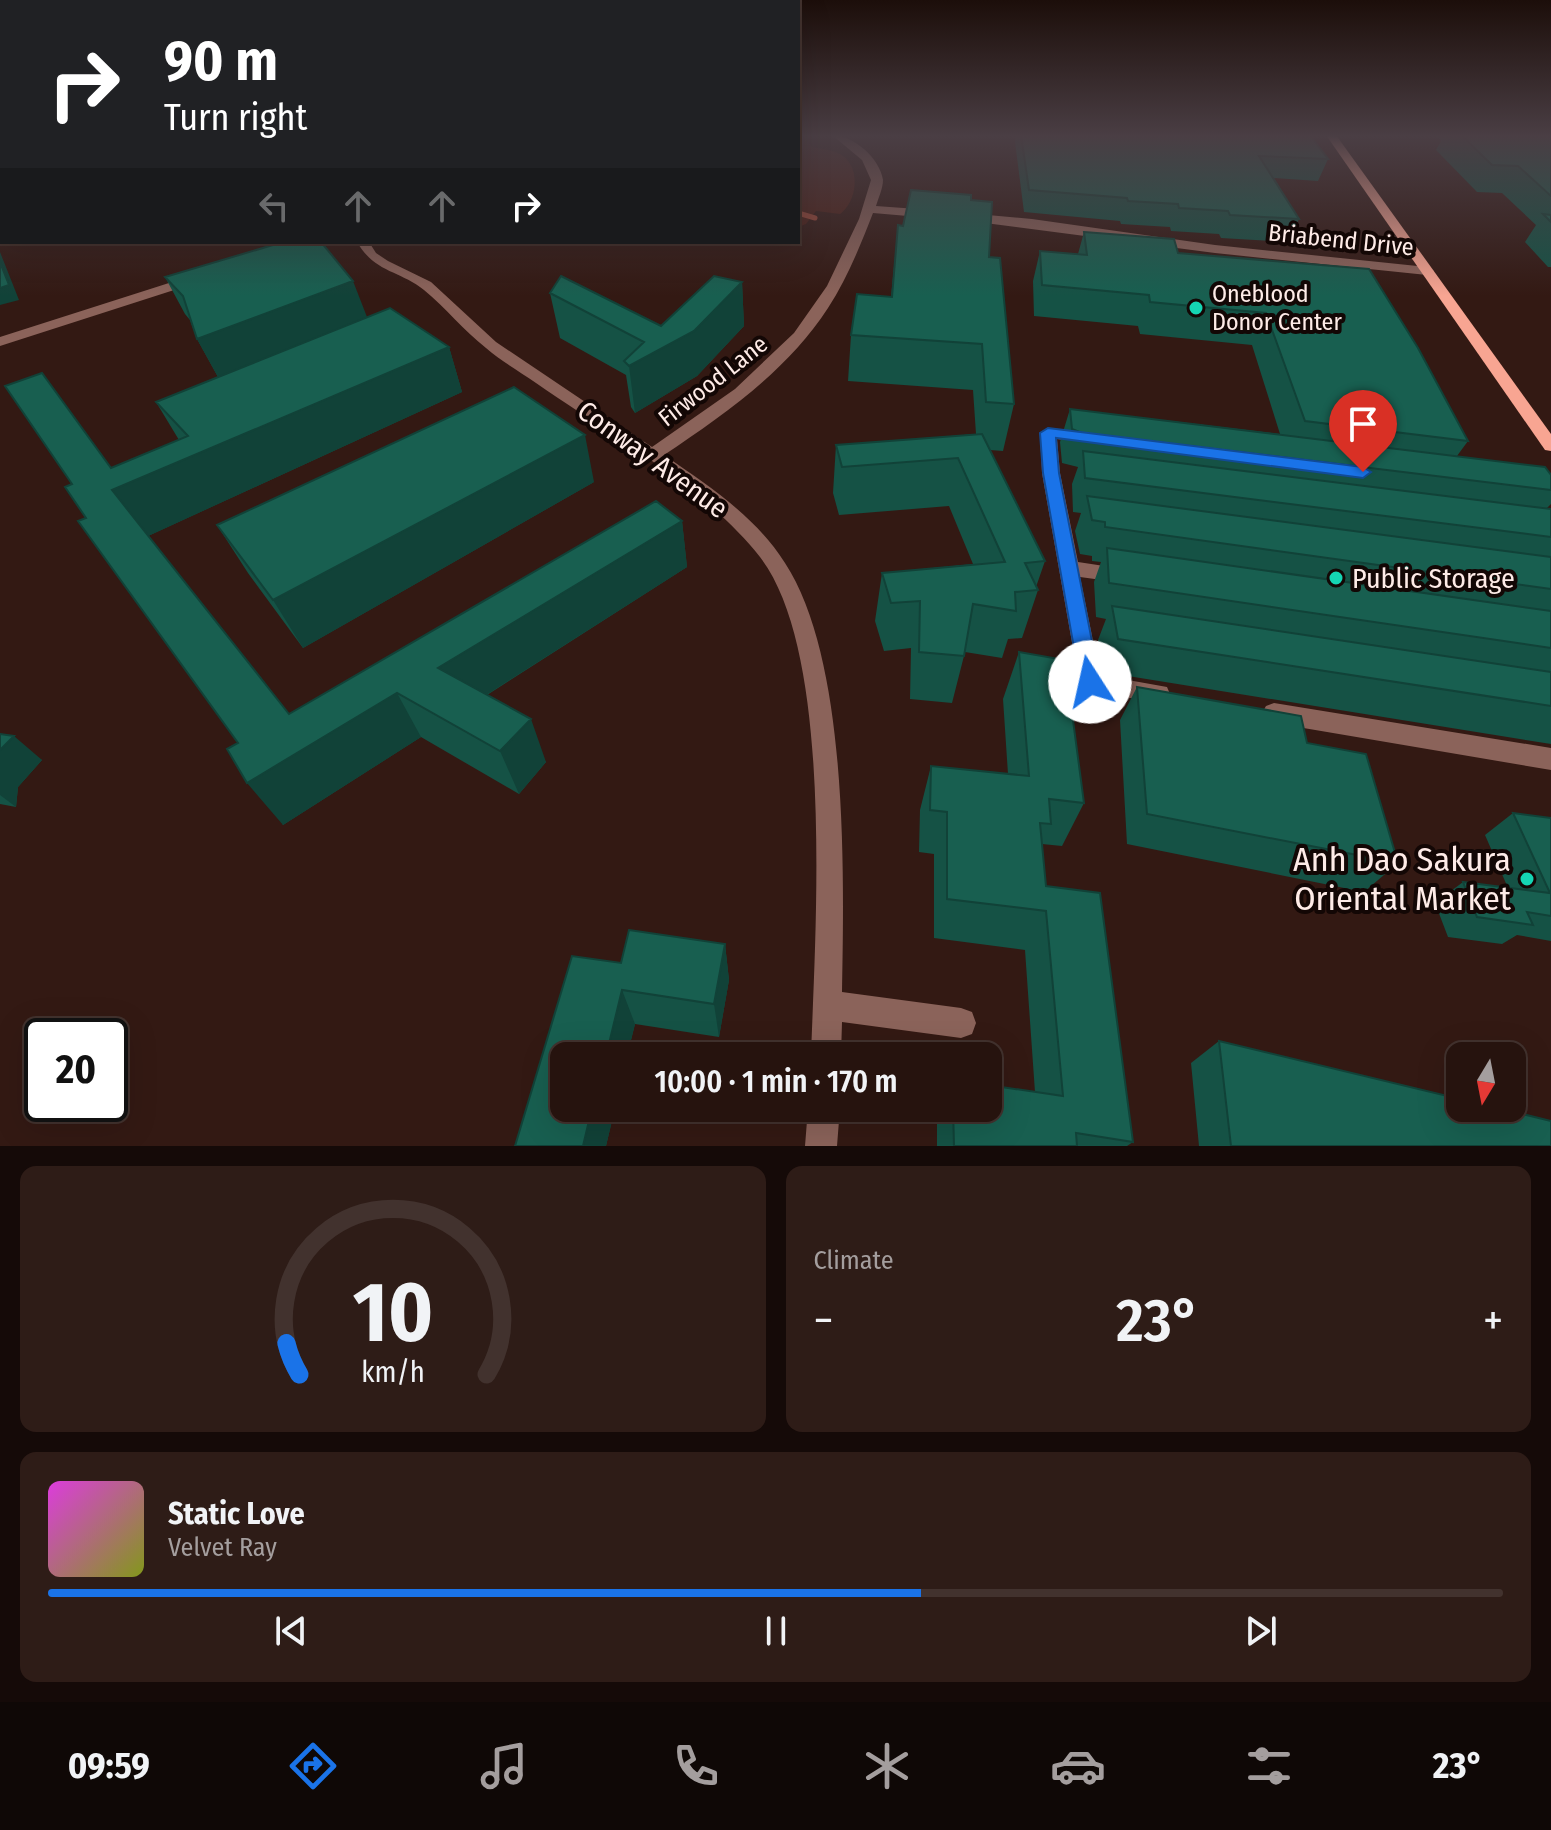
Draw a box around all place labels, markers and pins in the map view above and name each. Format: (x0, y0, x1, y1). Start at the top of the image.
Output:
place label: Oneblood Donor Center (1212, 280, 1342, 336)
marker: Oneblood Donor Center (1187, 299, 1205, 317)
pin (1329, 390, 1397, 472)
place label: Public Storage (1352, 562, 1515, 595)
marker: Public Storage (1327, 569, 1345, 587)
place label: Anh Dao Sakura Oriental Market (1293, 839, 1512, 919)
marker: Anh Dao Sakura Oriental Market (1518, 870, 1536, 888)

